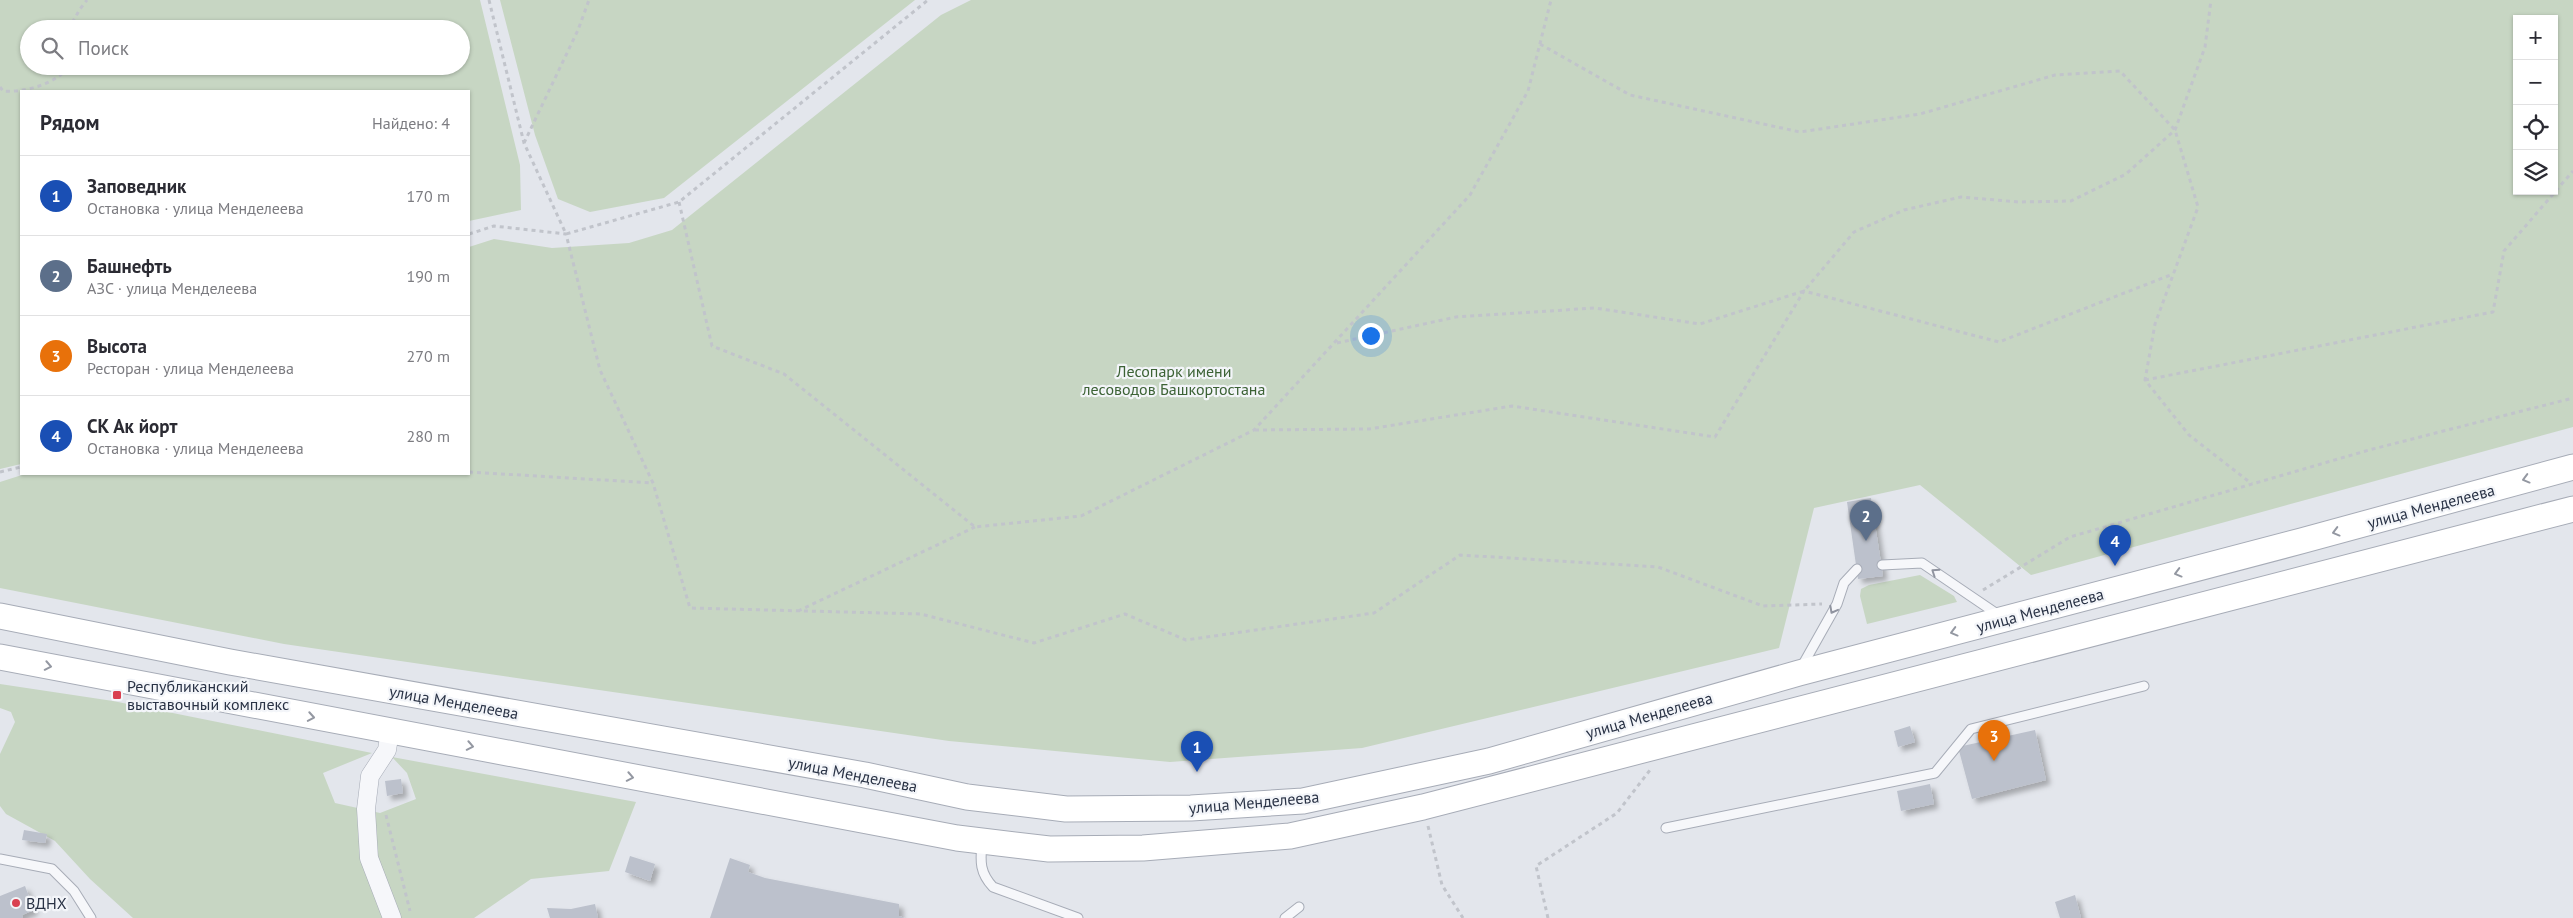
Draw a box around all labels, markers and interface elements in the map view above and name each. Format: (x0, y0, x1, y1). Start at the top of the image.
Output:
map controls (2513, 15, 2558, 195)
button: + (2513, 15, 2558, 60)
search box (20, 20, 470, 75)
icon: search (38, 34, 66, 62)
text: Поиск (78, 36, 129, 60)
button: − (2513, 60, 2558, 105)
button: locate (2513, 105, 2558, 150)
text: Рядом (40, 109, 99, 136)
text: Найдено: 4 (372, 113, 450, 133)
button: layers (2513, 150, 2558, 195)
text: Заповедник (87, 174, 186, 198)
text: 1 (51, 186, 61, 206)
text: 170 m (407, 186, 450, 206)
text: Остановка · улица Менделеева (87, 198, 304, 218)
text: Башнефть (87, 254, 172, 278)
text: 2 (51, 266, 61, 286)
text: 190 m (407, 266, 450, 286)
text: АЗС · улица Менделеева (87, 278, 257, 298)
your location (1358, 323, 1384, 349)
text: Высота (87, 334, 147, 358)
text: 3 (51, 346, 61, 366)
text: 270 m (407, 346, 450, 366)
text: Ресторан · улица Менделеева (87, 358, 294, 378)
park label: Лесопарк имени лесоводов Башкортостана (1082, 361, 1265, 399)
text: СК Ак йорт (87, 414, 177, 438)
text: 4 (51, 426, 61, 446)
text: 280 m (407, 426, 450, 446)
text: Остановка · улица Менделеева (87, 438, 304, 458)
one-way arrow (2522, 474, 2531, 484)
street label: улица Менделеева (2365, 479, 2497, 533)
pin: 2 (1850, 500, 1882, 541)
pin: 4 (2099, 525, 2131, 566)
one-way arrow (2332, 526, 2340, 536)
one-way arrow (2175, 568, 2183, 578)
one-way arrow (1931, 569, 1941, 578)
street label: улица Менделеева (1974, 583, 2106, 637)
one-way arrow (1829, 605, 1839, 614)
one-way arrow (1949, 626, 1958, 637)
one-way arrow (43, 661, 52, 671)
place label: Республиканский выставочный комплекс (127, 676, 289, 714)
street label: улица Менделеева (388, 681, 520, 723)
street label: улица Менделеева (1583, 687, 1715, 743)
marker: Республиканский выставочный комплекс (111, 689, 123, 701)
one-way arrow (306, 711, 315, 721)
pin: 3 (1978, 720, 2010, 761)
pin: 1 (1181, 731, 1213, 772)
one-way arrow (466, 740, 475, 751)
street label: улица Менделеева (787, 752, 919, 796)
one-way arrow (626, 771, 634, 781)
street label: улица Менделеева (1188, 786, 1320, 818)
place label: ВДНХ (26, 893, 67, 913)
marker: ВДНХ (10, 897, 22, 909)

